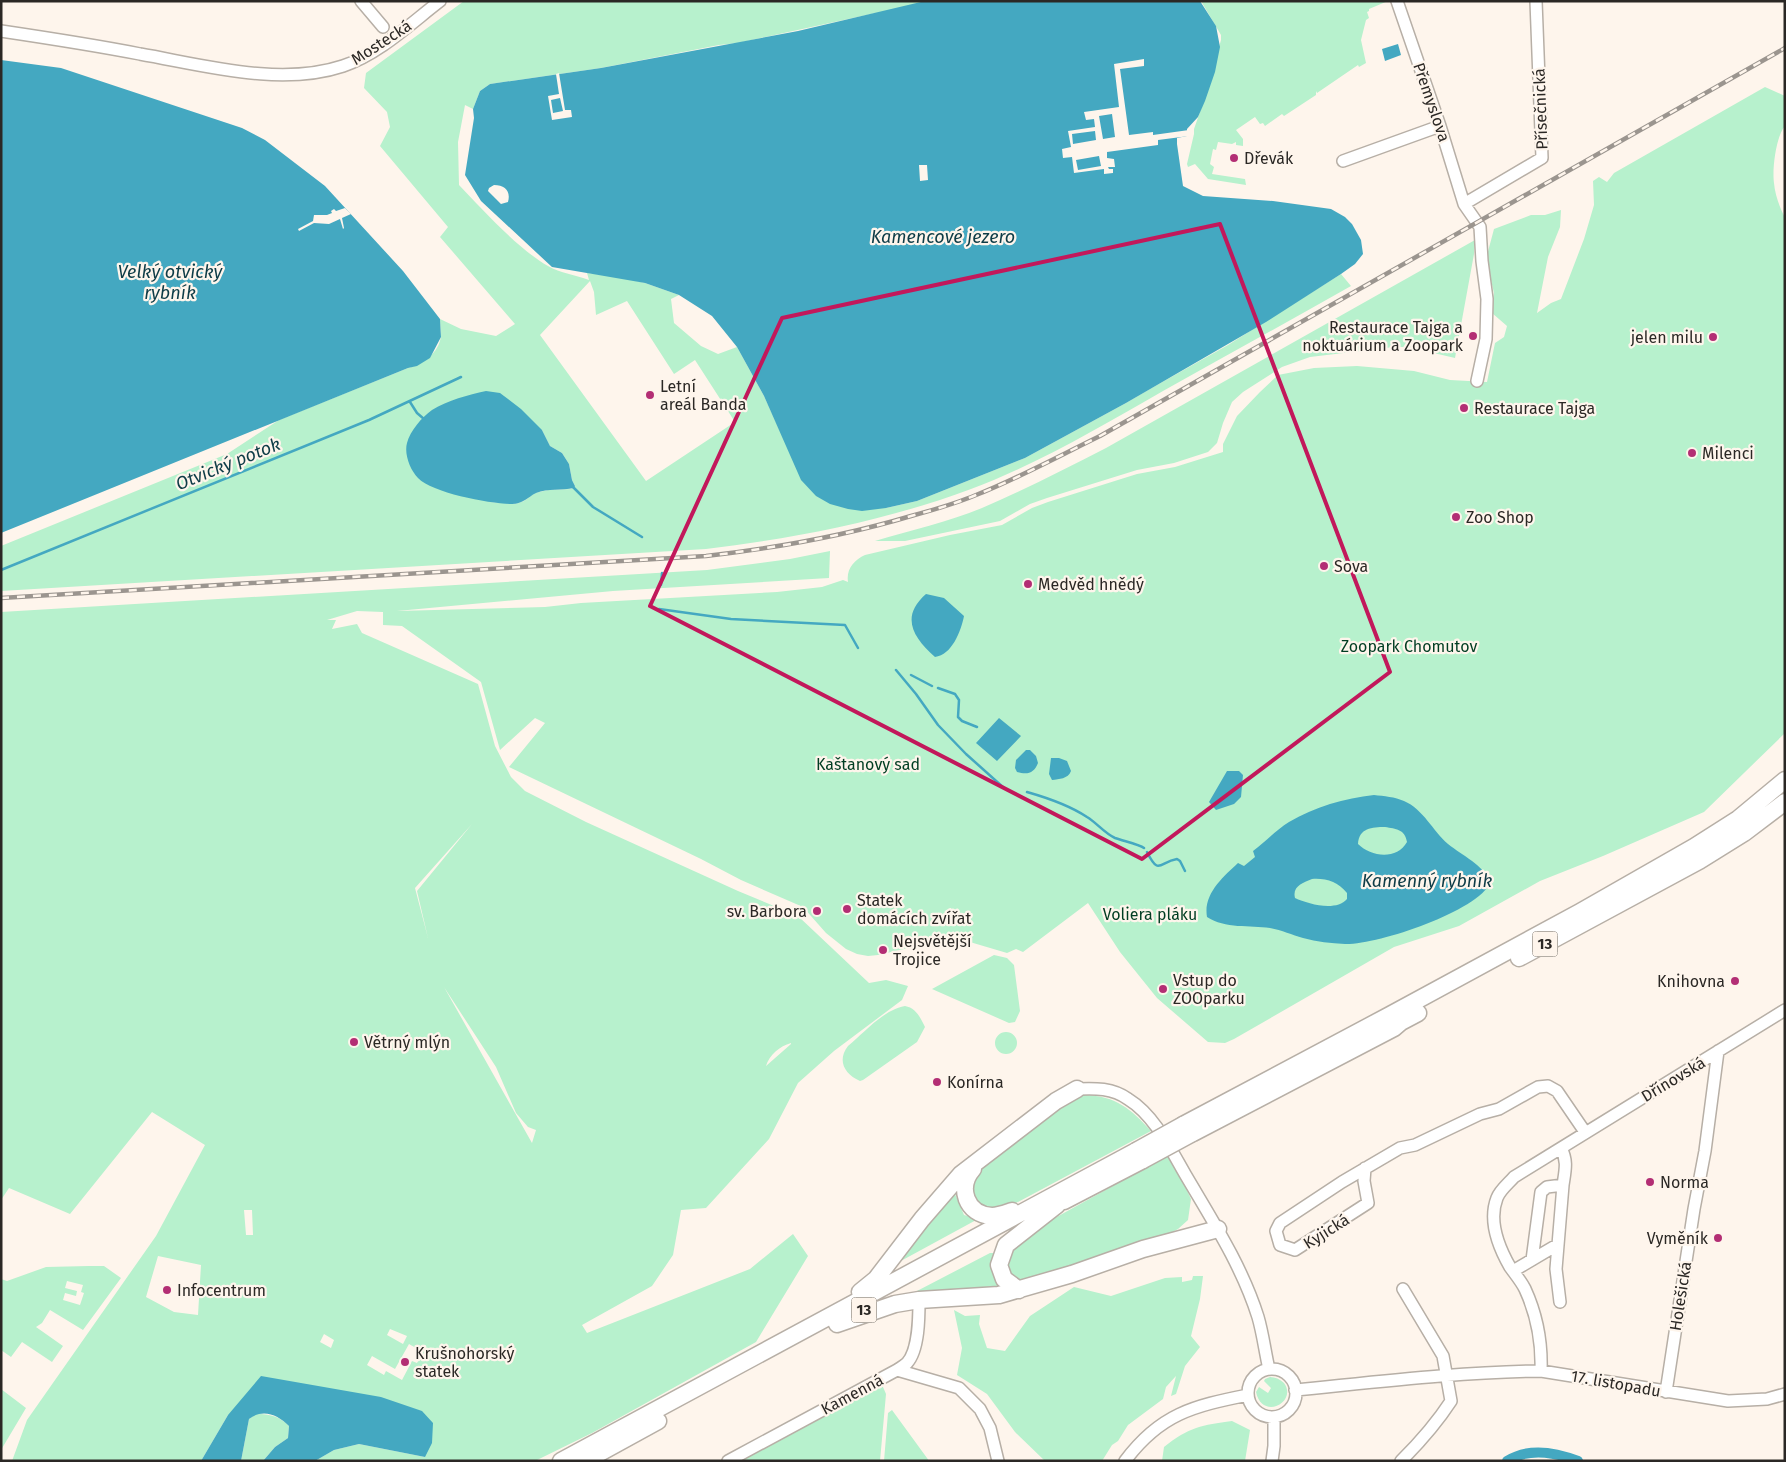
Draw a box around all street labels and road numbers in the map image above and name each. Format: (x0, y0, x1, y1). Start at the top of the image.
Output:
street label: Mostecká (348, 16, 415, 69)
street label: Přemyslova (1409, 60, 1454, 144)
street label: Přísečnická (1530, 68, 1551, 150)
road number: 13 (1532, 932, 1558, 956)
street label: Dřínovská (1638, 1053, 1709, 1106)
street label: Kyjická (1300, 1210, 1353, 1253)
street label: Holešická (1666, 1260, 1695, 1332)
road number: 13 (852, 1298, 876, 1322)
street label: 17. listopadu (1570, 1366, 1662, 1401)
street label: Kamenná (818, 1370, 887, 1419)

